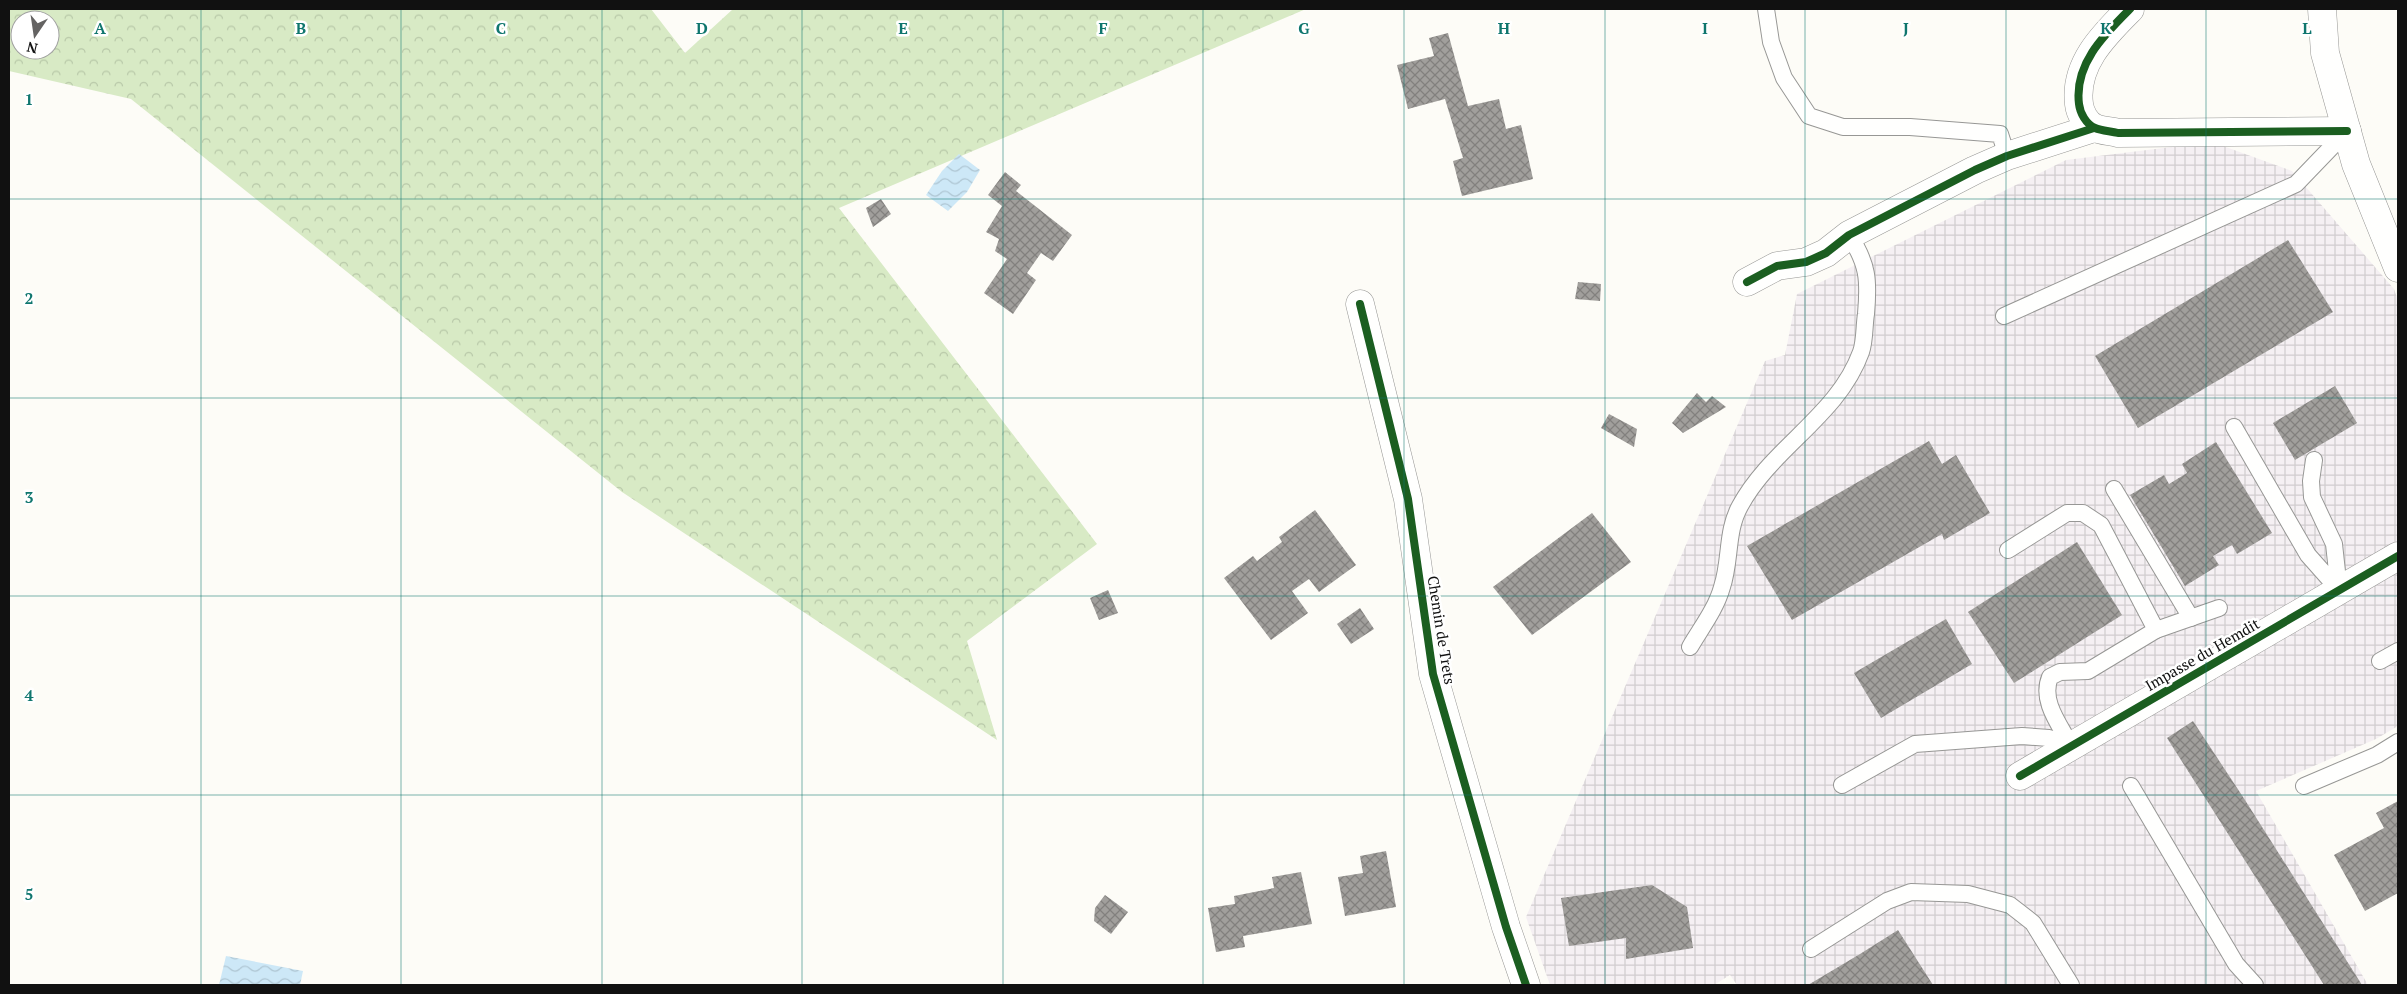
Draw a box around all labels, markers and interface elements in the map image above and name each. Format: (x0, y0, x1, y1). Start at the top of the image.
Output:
north arrow (10, 10, 60, 60)
text: A (94, 17, 106, 39)
text: B (296, 17, 306, 39)
text: C (496, 17, 506, 39)
text: D (696, 17, 708, 39)
text: E (898, 17, 908, 39)
text: F (1098, 17, 1108, 39)
text: G (1298, 17, 1310, 39)
text: H (1498, 17, 1510, 39)
text: I (1702, 17, 1708, 39)
text: J (1903, 17, 1909, 39)
text: K (2100, 17, 2112, 39)
text: L (2302, 17, 2312, 39)
text: N (24, 38, 39, 59)
text: 1 (24, 88, 34, 110)
text: 2 (24, 287, 34, 309)
text: 3 (24, 486, 34, 508)
street label: Chemin de Trets (1424, 574, 1460, 686)
street label: Impasse du Hemdit (2141, 613, 2263, 695)
text: 4 (24, 684, 34, 706)
text: 5 (24, 883, 34, 905)

